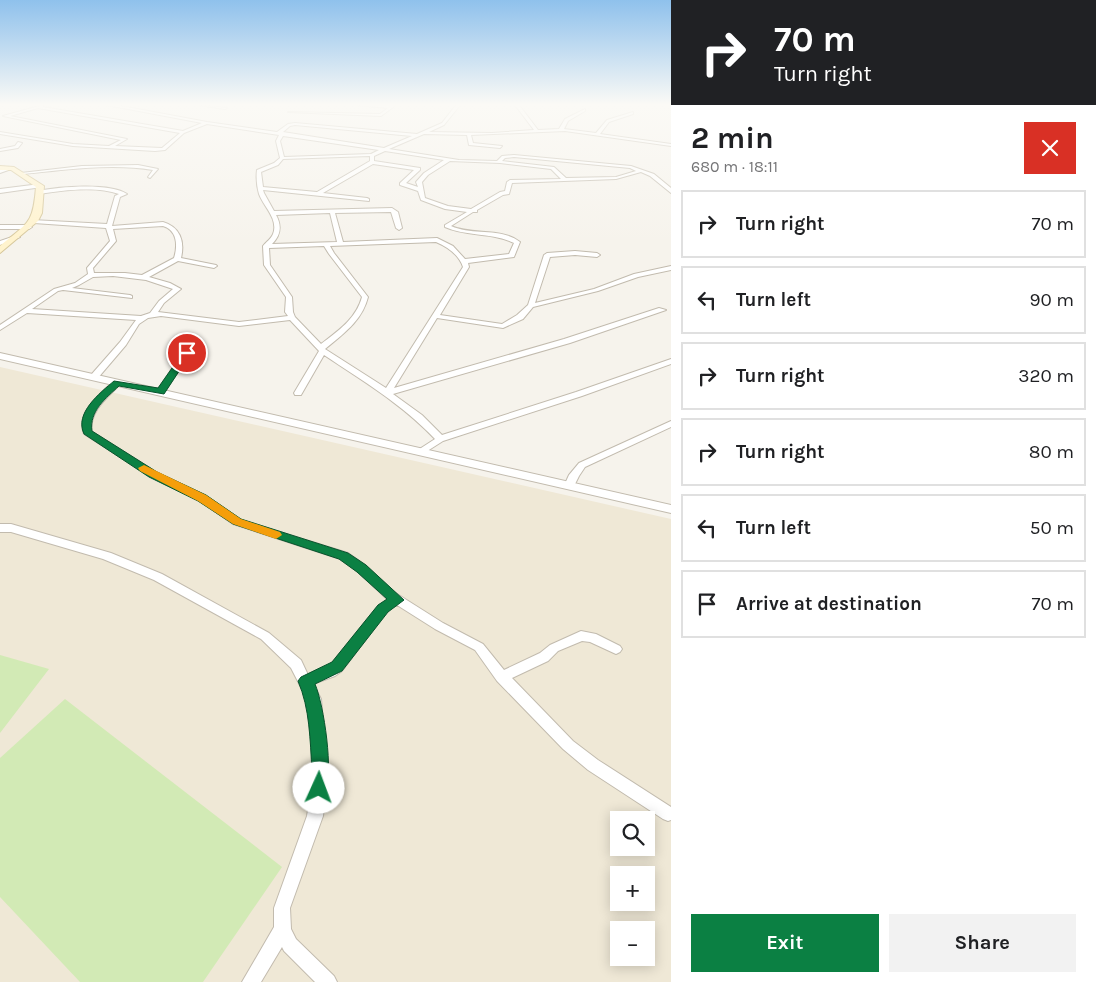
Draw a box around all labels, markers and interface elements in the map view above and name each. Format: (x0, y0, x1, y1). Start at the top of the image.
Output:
text: 70 m (774, 19, 856, 60)
icon: right (691, 20, 756, 85)
text: Turn right (774, 61, 872, 87)
text: 2 min (691, 120, 774, 156)
button: close (1024, 122, 1076, 174)
text: 680 m · 18:11 (691, 157, 778, 176)
icon: right (693, 210, 721, 238)
text: Turn right (736, 213, 825, 235)
text: 70 m (1032, 213, 1074, 235)
icon: left (693, 286, 721, 314)
text: Turn left (736, 289, 811, 311)
text: 90 m (1029, 289, 1074, 311)
pin (166, 332, 208, 374)
icon: arrive (173, 339, 201, 367)
icon: right (693, 362, 721, 390)
text: Turn right (736, 365, 825, 387)
text: 320 m (1018, 365, 1074, 387)
icon: right (693, 438, 721, 466)
text: Turn right (736, 441, 825, 463)
text: 80 m (1029, 441, 1074, 463)
icon: left (693, 514, 721, 542)
text: Turn left (736, 517, 811, 539)
text: 50 m (1030, 517, 1074, 539)
icon: arrive (693, 590, 721, 618)
text: Arrive at destination (736, 593, 922, 615)
text: 70 m (1032, 593, 1074, 615)
position arrow (292, 761, 344, 813)
map controls (610, 811, 655, 966)
button: search (610, 811, 655, 856)
button: + (610, 866, 655, 911)
button: Exit (691, 914, 879, 972)
button: Share (889, 914, 1076, 972)
button: − (610, 921, 655, 966)

